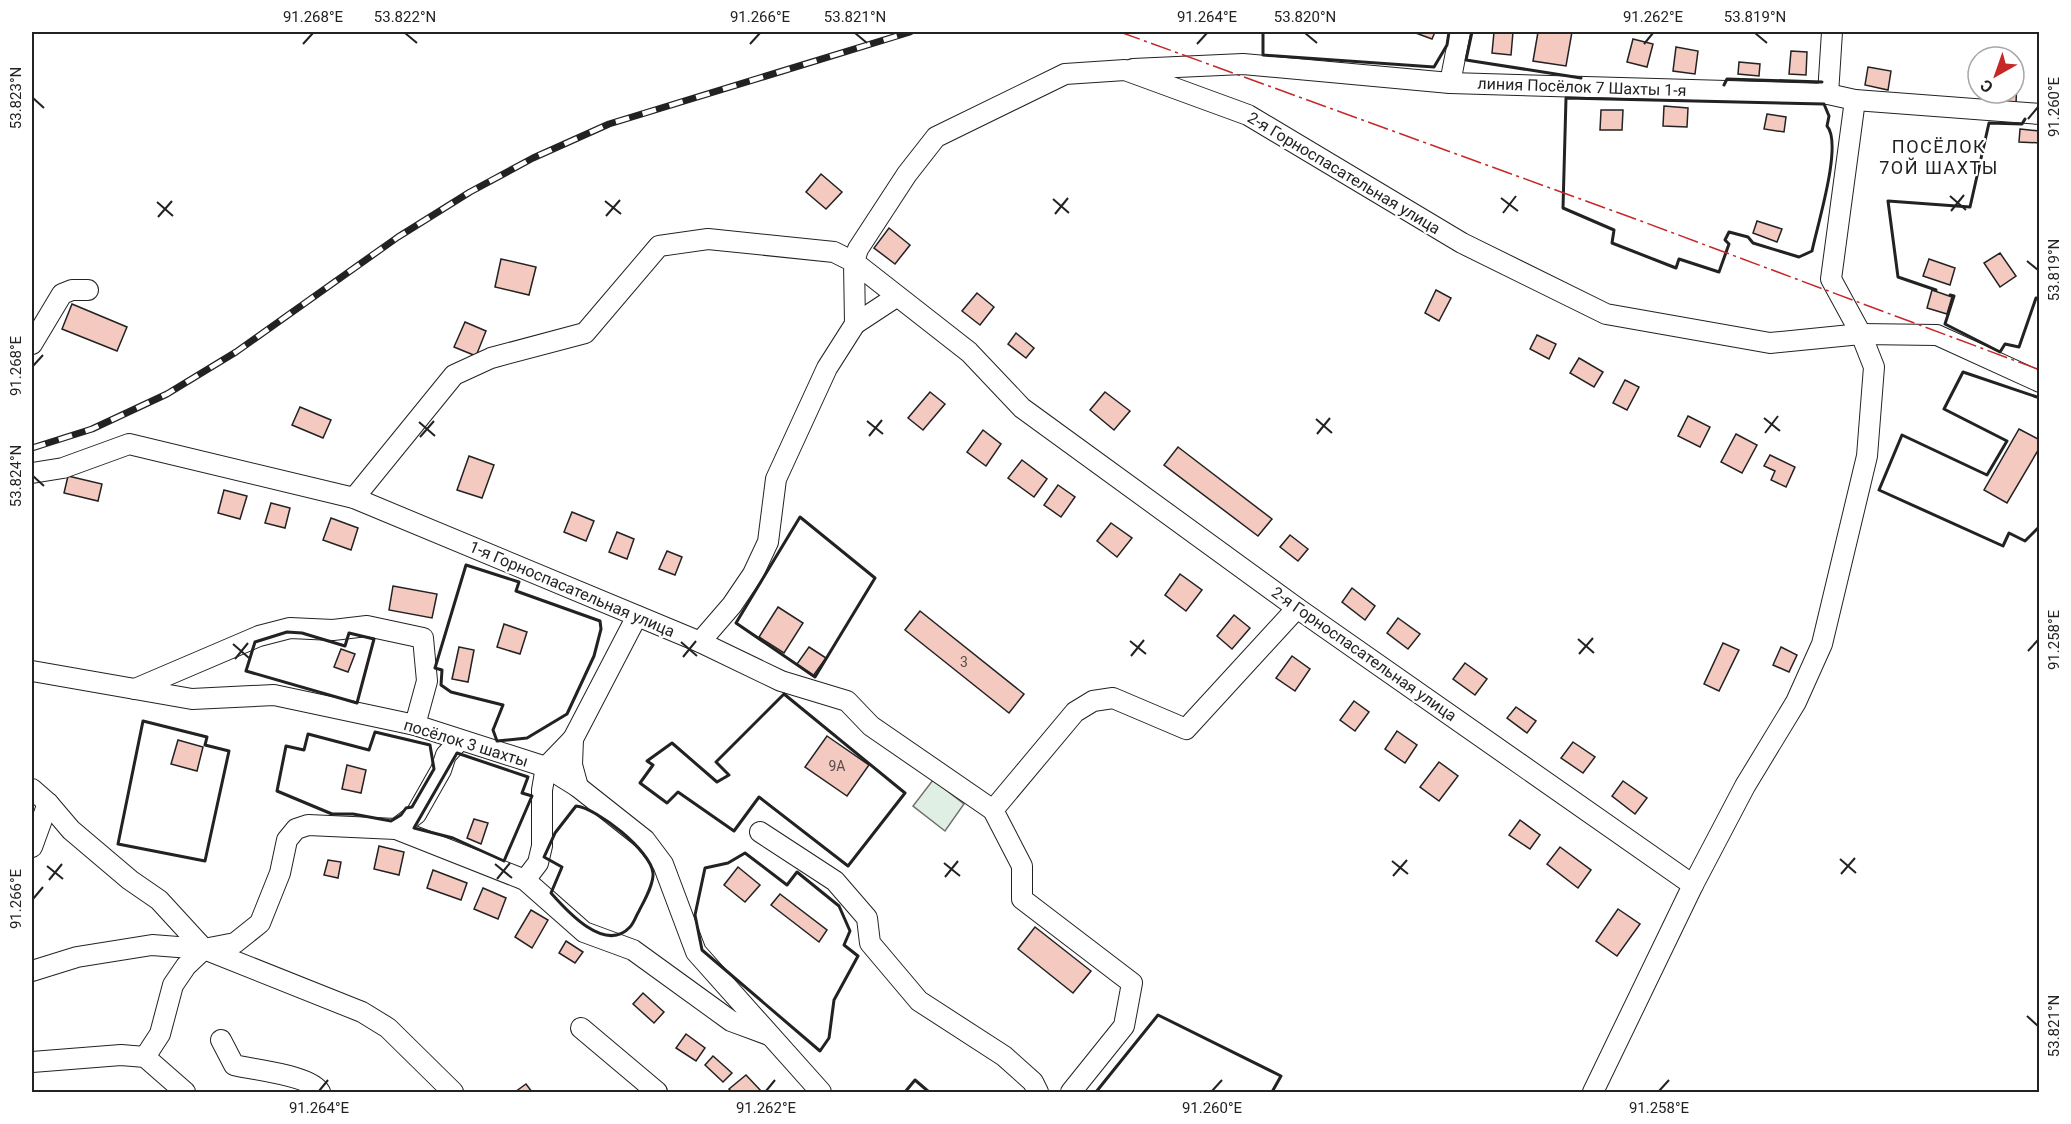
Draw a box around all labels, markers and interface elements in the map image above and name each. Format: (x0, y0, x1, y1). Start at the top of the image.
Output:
text: 91.268°E (283, 8, 344, 26)
text: 53.822°N (374, 8, 436, 26)
text: 91.266°E (730, 8, 791, 26)
text: 53.821°N (824, 8, 886, 26)
text: 91.264°E (1177, 8, 1238, 26)
text: 53.820°N (1274, 8, 1336, 26)
text: 91.262°E (1623, 8, 1684, 26)
text: 53.819°N (1724, 8, 1786, 26)
north arrow (1966, 45, 2026, 105)
text: 53.823°N (7, 67, 25, 129)
street label: линия Посёлок 7 Шахты 1-я (1477, 74, 1687, 100)
text: С (1977, 75, 1997, 97)
text: 91.260°E (2045, 76, 2063, 137)
street label: 2-я Горноспасательная улица (1244, 108, 1444, 238)
district label: ПОСЁЛОК 7ОЙ ШАХТЫ (1879, 136, 1999, 178)
text: 53.819°N (2045, 239, 2063, 301)
text: 91.268°E (7, 335, 25, 396)
text: 53.824°N (7, 445, 25, 507)
street label: 1-я Горноспасательная улица (466, 537, 678, 641)
street label: 2-я Горноспасательная улица (1268, 583, 1460, 725)
text: 91.258°E (2045, 609, 2063, 670)
house number: 3 (960, 654, 968, 670)
street label: посёлок 3 шахты (402, 715, 530, 771)
house number: 9А (828, 758, 846, 774)
text: 91.266°E (7, 868, 25, 929)
text: 53.821°N (2045, 995, 2063, 1057)
text: 91.264°E (289, 1099, 350, 1117)
text: 91.262°E (736, 1099, 797, 1117)
text: 91.260°E (1182, 1099, 1243, 1117)
text: 91.258°E (1629, 1099, 1690, 1117)

